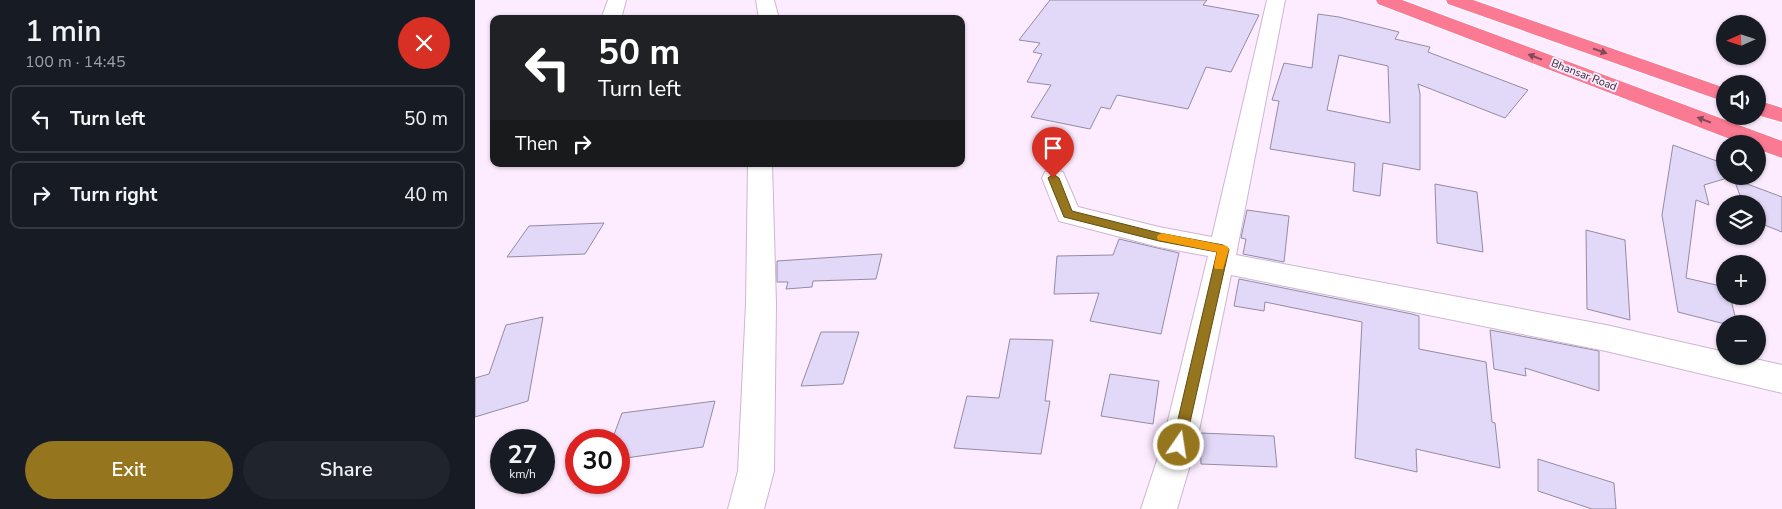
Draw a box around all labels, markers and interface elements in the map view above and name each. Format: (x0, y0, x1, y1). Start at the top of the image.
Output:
text: 1 min (25, 11, 101, 52)
north arrow (1716, 15, 1766, 65)
map controls (1716, 15, 1766, 365)
button: close (398, 17, 450, 69)
text: 50 m (598, 29, 680, 76)
icon: left (515, 35, 580, 100)
one-way arrow (1593, 47, 1608, 55)
text: 100 m · 14:45 (25, 51, 126, 73)
one-way arrow (1528, 52, 1542, 60)
street label: Bhansar Road (1549, 56, 1619, 94)
text: Turn left (598, 74, 681, 104)
button: sound (1716, 75, 1766, 125)
icon: left (27, 105, 55, 133)
text: Turn left (70, 106, 145, 132)
text: 50 m (404, 106, 448, 132)
one-way arrow (1696, 116, 1711, 123)
pin (1032, 127, 1074, 178)
icon: right (568, 130, 596, 158)
text: Then (515, 131, 558, 157)
icon: arrive (1039, 134, 1067, 162)
button: search (1716, 135, 1766, 185)
icon: right (27, 181, 55, 209)
text: Turn right (70, 182, 157, 208)
text: 40 m (404, 182, 448, 208)
button: layers (1716, 195, 1766, 245)
button: + (1716, 255, 1766, 305)
button: − (1716, 315, 1766, 365)
position arrow (1152, 418, 1204, 470)
speed limit sign: 30 (565, 429, 630, 494)
text: 27 (507, 438, 538, 472)
button: Exit (25, 441, 233, 499)
button: Share (243, 441, 450, 499)
text: km/h (509, 466, 536, 482)

